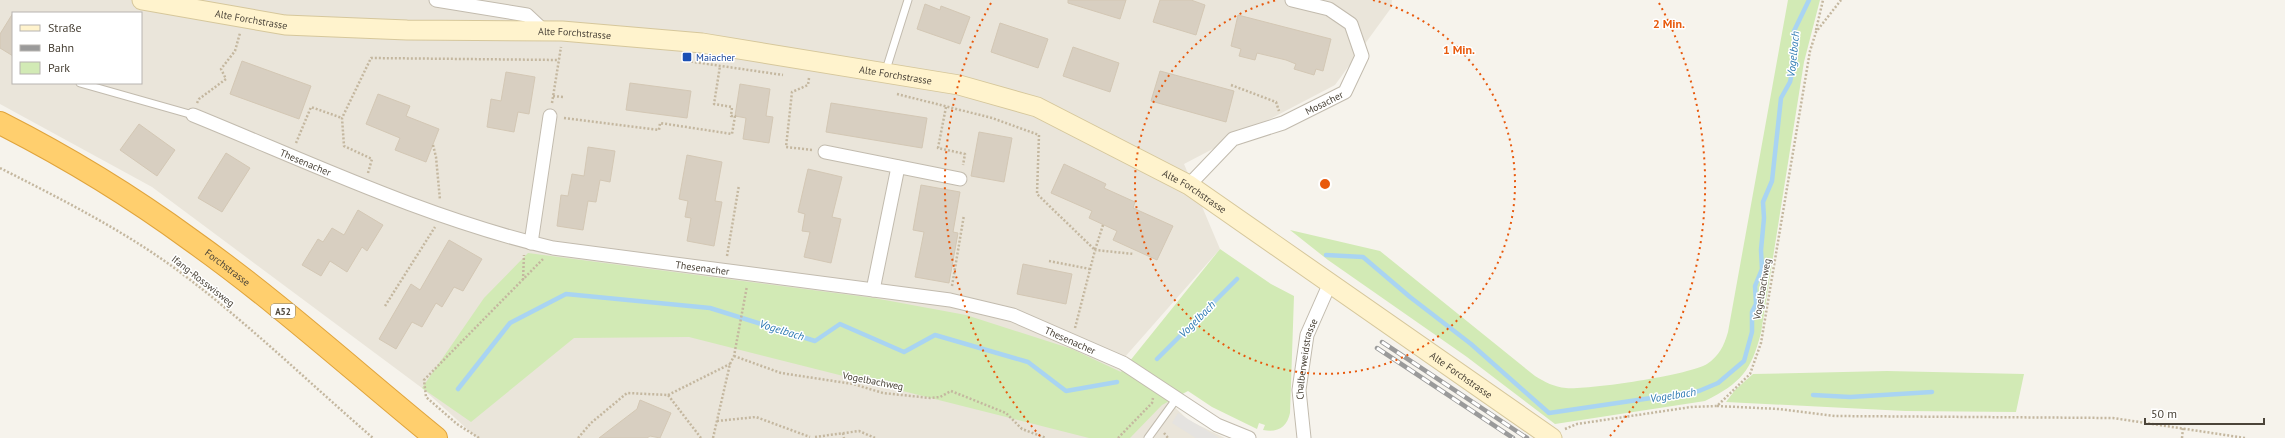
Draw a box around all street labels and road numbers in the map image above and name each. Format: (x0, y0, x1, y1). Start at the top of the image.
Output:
street label: Alte Forchstrasse (214, 6, 289, 32)
street label: Alte Forchstrasse (538, 24, 612, 42)
street label: Alte Forchstrasse (858, 62, 933, 87)
street label: Mosacher (1303, 87, 1346, 117)
street label: Thesenacher (278, 146, 334, 179)
street label: Alte Forchstrasse (1160, 166, 1229, 216)
street label: Forchstrasse (203, 246, 253, 289)
street label: Ifang-Rosswisweg (169, 252, 237, 310)
street label: Vogelbachweg (1750, 257, 1774, 322)
street label: Thesenacher (675, 258, 731, 278)
road number: A52 (271, 304, 295, 318)
street label: Chalberweidstrasse (1292, 316, 1320, 400)
street label: Thesenacher (1043, 323, 1098, 357)
street label: Alte Forchstrasse (1428, 348, 1495, 401)
street label: Vogelbachweg (840, 369, 905, 393)

